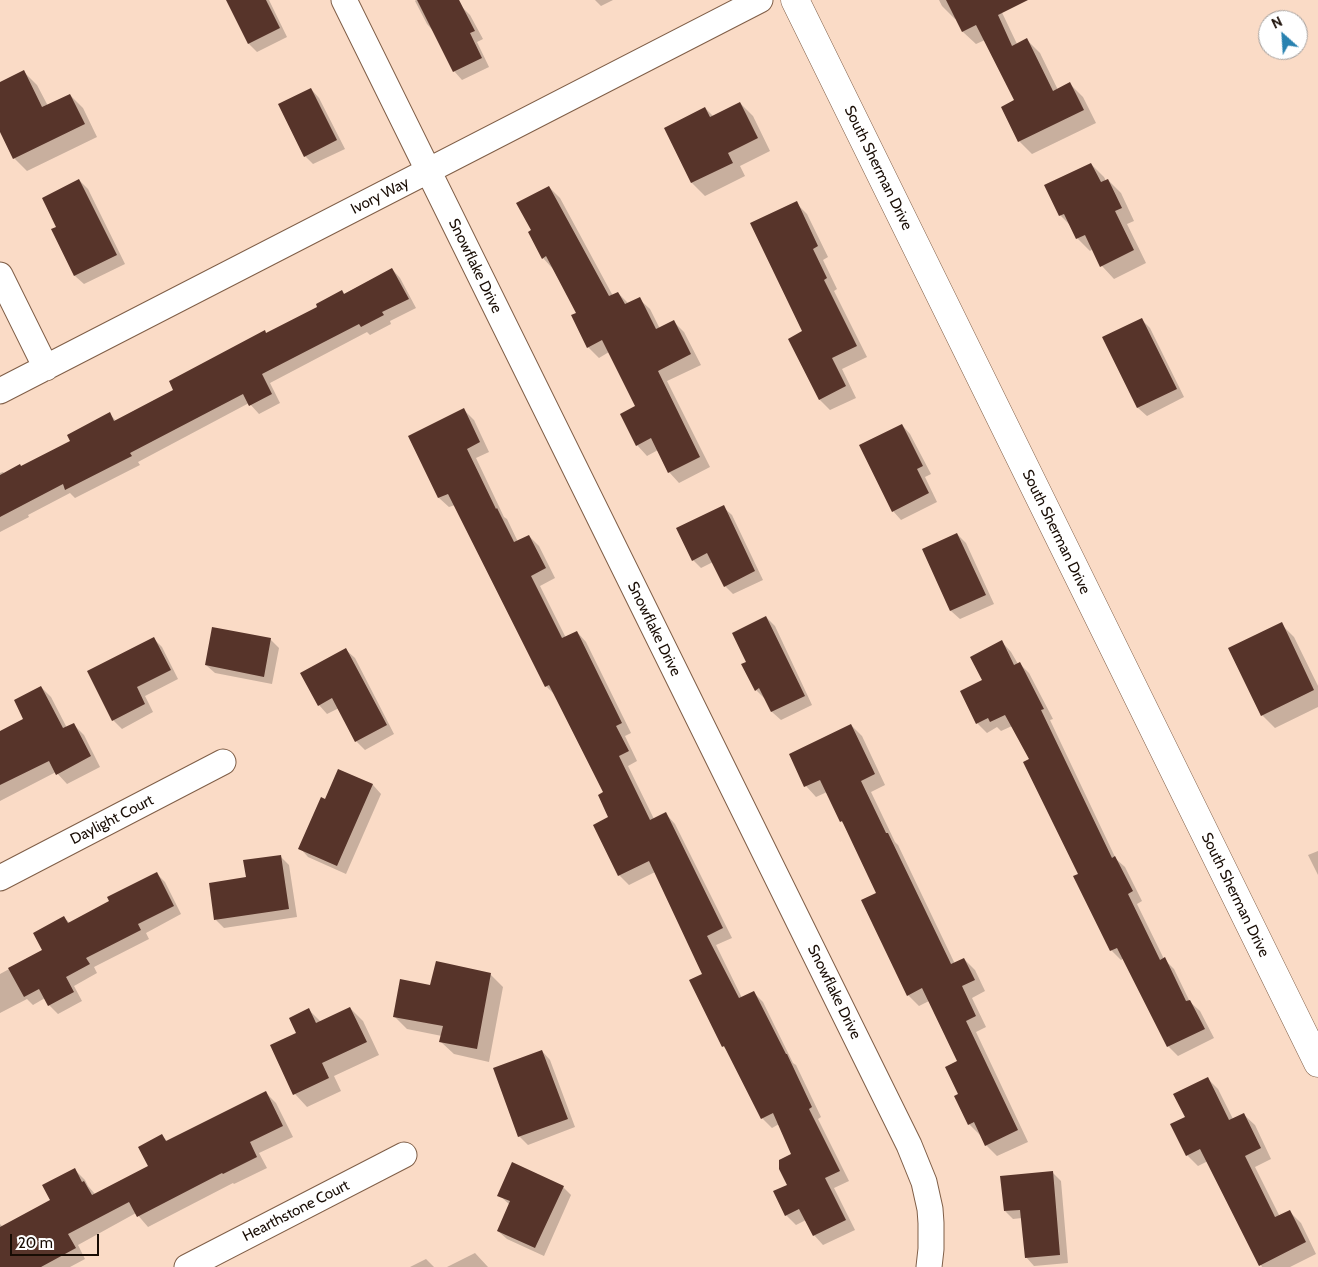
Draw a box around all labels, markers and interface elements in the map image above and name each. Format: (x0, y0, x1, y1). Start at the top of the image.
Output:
north arrow (1258, 10, 1308, 60)
text: N (1268, 12, 1285, 33)
street label: South Sherman Drive (840, 103, 916, 233)
street label: Ivory Way (348, 174, 412, 218)
street label: Snowflake Drive (444, 216, 506, 316)
street label: South Sherman Drive (1018, 467, 1094, 597)
street label: Snowflake Drive (623, 579, 685, 679)
street label: Daylight Court (67, 791, 157, 849)
street label: South Sherman Drive (1197, 830, 1273, 960)
street label: Snowflake Drive (803, 942, 865, 1042)
street label: Hearthstone Court (240, 1176, 352, 1246)
scale bar (12, 1224, 101, 1256)
text: 20 m (18, 1234, 53, 1252)

